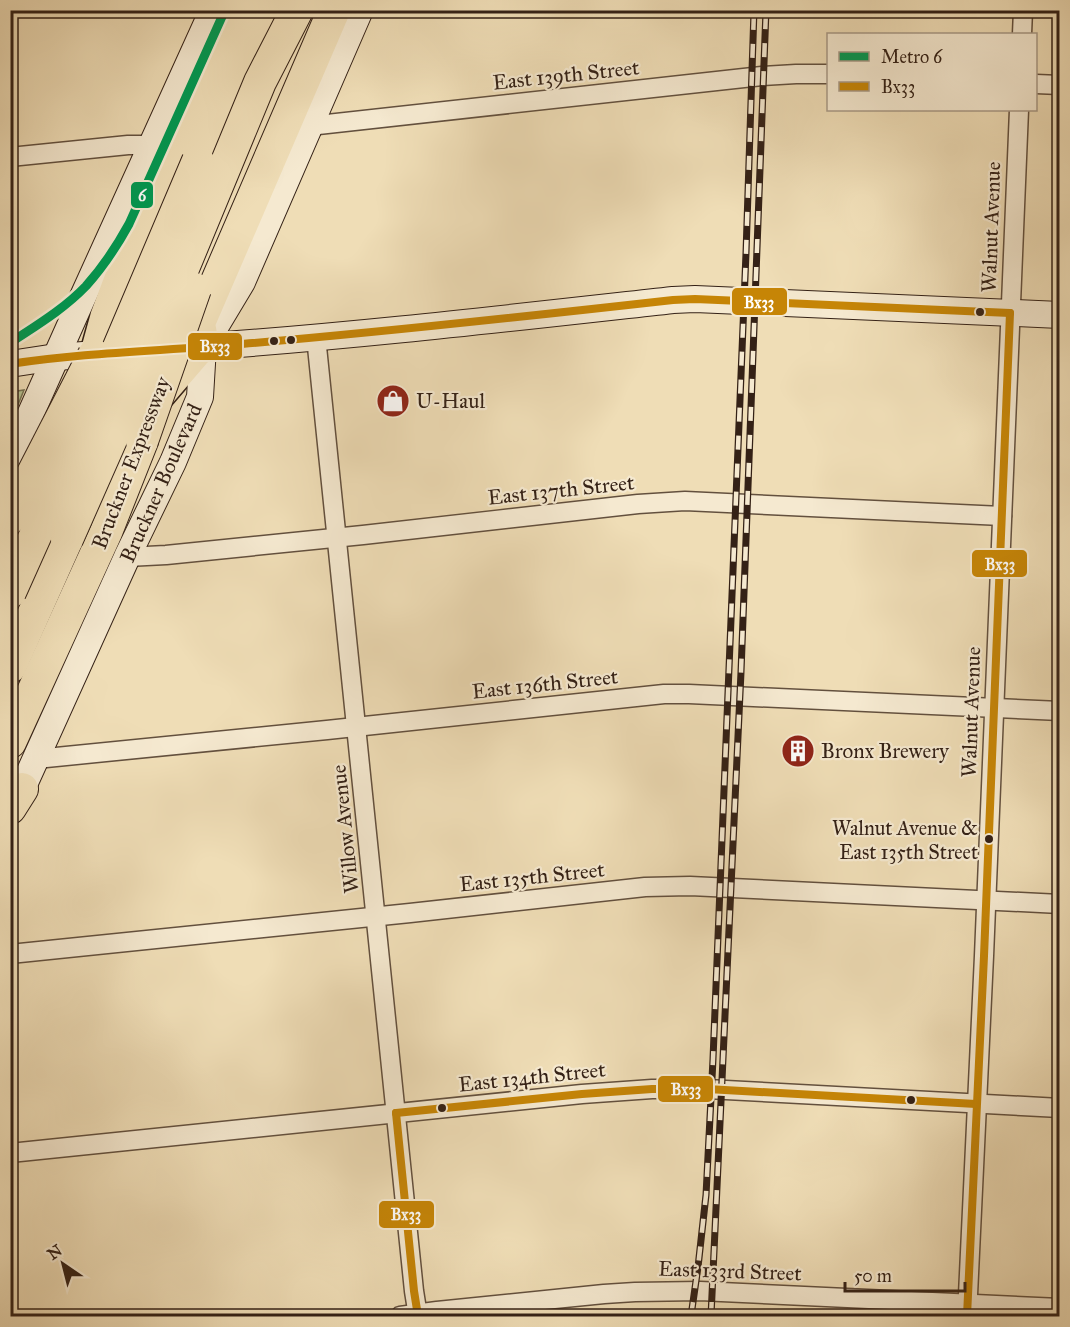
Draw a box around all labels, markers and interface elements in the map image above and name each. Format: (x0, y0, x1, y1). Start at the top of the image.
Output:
legend (827, 33, 1037, 111)
text: Metro 6 (881, 46, 943, 68)
street label: East 139th Street (491, 54, 641, 96)
text: Bx33 (881, 76, 915, 98)
street label: Walnut Avenue (976, 161, 1006, 293)
line badge: 6 (130, 181, 154, 209)
text: 6 (138, 186, 147, 205)
line badge: Bx33 (731, 287, 788, 316)
text: Bx33 (744, 293, 774, 313)
unlabelled marker (974, 306, 986, 318)
line badge: Bx33 (187, 332, 243, 361)
unlabelled marker (285, 334, 297, 346)
unlabelled marker (268, 335, 280, 347)
text: Bx33 (200, 337, 230, 357)
street label: Bruckner Expressway (86, 372, 176, 553)
shop icon: U-Haul (375, 383, 411, 419)
place label: U-Haul (416, 388, 485, 414)
street label: Bruckner Boulevard (114, 399, 208, 567)
street label: East 137th Street (486, 469, 636, 511)
line badge: Bx33 (971, 549, 1028, 578)
text: Bx33 (985, 555, 1015, 575)
street label: Walnut Avenue (956, 646, 986, 778)
street label: East 136th Street (471, 663, 620, 705)
building icon: Bronx Brewery (780, 733, 816, 769)
place label: Bronx Brewery (821, 738, 950, 764)
street label: Willow Avenue (325, 763, 365, 894)
place label: Walnut Avenue & East 135th Street (832, 816, 978, 864)
marker: Walnut Avenue & East 135th Street (983, 833, 995, 845)
street label: East 135th Street (458, 856, 606, 898)
street label: East 134th Street (457, 1056, 607, 1098)
line badge: Bx33 (657, 1075, 714, 1103)
text: Bx33 (671, 1080, 701, 1100)
unlabelled marker (905, 1094, 917, 1106)
unlabelled marker (436, 1102, 448, 1114)
line badge: Bx33 (378, 1200, 435, 1229)
text: Bx33 (391, 1205, 421, 1225)
north arrow (33, 1234, 93, 1294)
text: N (44, 1240, 66, 1264)
scale bar (845, 1255, 965, 1293)
street label: East 133rd Street (658, 1256, 803, 1287)
text: 50 m (854, 1265, 892, 1287)

